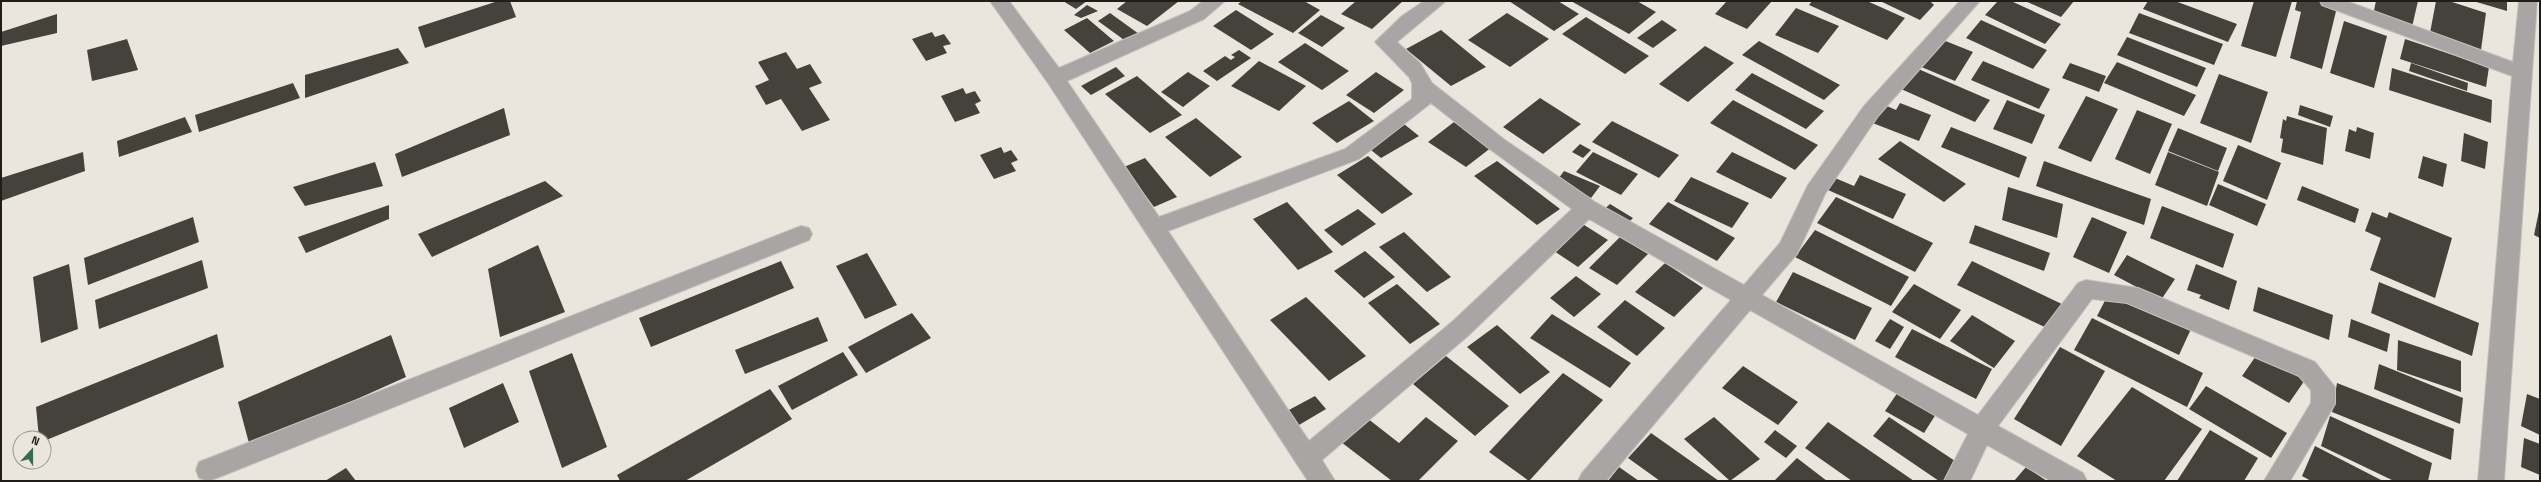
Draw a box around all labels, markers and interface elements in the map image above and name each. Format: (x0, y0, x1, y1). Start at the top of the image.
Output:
north arrow (12, 430, 52, 470)
text: N (30, 433, 42, 449)

